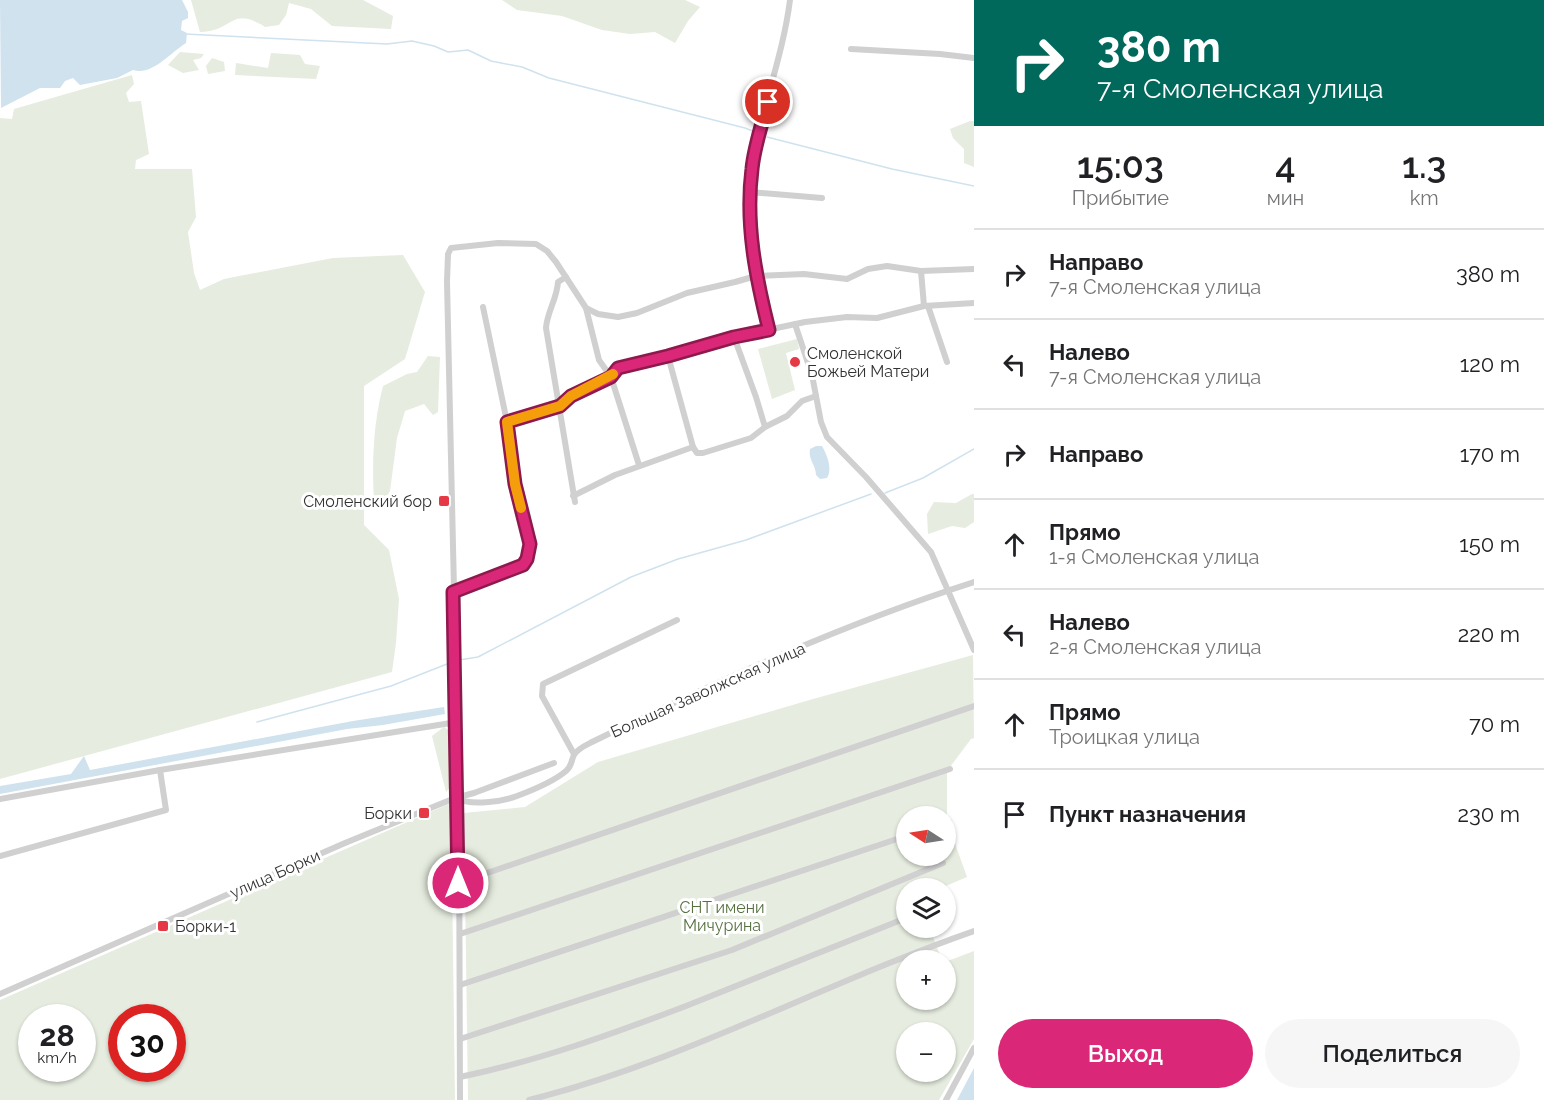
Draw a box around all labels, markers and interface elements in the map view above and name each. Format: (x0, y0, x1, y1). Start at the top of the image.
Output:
text: 380 m (1097, 23, 1221, 72)
icon: right (998, 24, 1076, 102)
text: 7-я Смоленская улица (1097, 73, 1383, 104)
pin (742, 76, 793, 127)
icon: arrive (751, 85, 784, 118)
text: 15:03 (1077, 144, 1164, 186)
text: 4 (1275, 144, 1296, 186)
text: 1.3 (1402, 144, 1446, 186)
text: Прибытие (1072, 186, 1169, 210)
text: мин (1267, 186, 1304, 210)
text: km (1410, 186, 1439, 210)
text: Направо (1049, 249, 1143, 275)
icon: right (998, 258, 1031, 291)
text: 380 m (1456, 261, 1520, 287)
text: 7-я Смоленская улица (1049, 275, 1261, 299)
text: Налево (1049, 339, 1130, 365)
place label: Смоленской Божьей Матери (807, 344, 929, 381)
icon: left (998, 348, 1031, 381)
text: 120 m (1460, 351, 1520, 377)
marker: Смоленской Божьей Матери (788, 355, 802, 369)
text: 7-я Смоленская улица (1049, 365, 1261, 389)
icon: right (998, 438, 1031, 471)
text: Направо (1049, 441, 1143, 467)
text: 170 m (1460, 441, 1520, 467)
place label: Смоленский бор (303, 492, 432, 511)
marker: Смоленский бор (437, 494, 451, 508)
text: Прямо (1049, 519, 1121, 545)
icon: ahead (998, 528, 1031, 561)
text: 150 m (1459, 531, 1520, 557)
text: 1-я Смоленская улица (1049, 545, 1259, 569)
text: Налево (1049, 609, 1130, 635)
icon: left (998, 618, 1031, 651)
text: 220 m (1458, 621, 1520, 647)
text: 2-я Смоленская улица (1049, 635, 1261, 659)
street label: Большая Заволжская улица (608, 638, 808, 742)
text: Прямо (1049, 699, 1121, 725)
icon: ahead (998, 708, 1031, 741)
text: 70 m (1469, 711, 1520, 737)
text: Троицкая улица (1049, 725, 1200, 749)
icon: arrive (998, 798, 1031, 831)
text: Пункт назначения (1049, 801, 1246, 827)
text: 230 m (1457, 801, 1520, 827)
place label: Борки (364, 804, 412, 823)
marker: Борки (417, 806, 431, 820)
north arrow (896, 806, 956, 866)
map controls (896, 806, 956, 1082)
street label: улица Борки (227, 846, 323, 902)
position arrow (426, 851, 490, 915)
button: layers (896, 878, 956, 938)
park label: СНТ имени Мичурина (679, 898, 765, 935)
place label: Борки-1 (175, 917, 236, 936)
marker: Борки-1 (156, 919, 170, 933)
button: + (896, 950, 956, 1010)
speed limit sign: 30 (108, 1004, 186, 1082)
text: 28 (39, 1018, 75, 1053)
button: Выход (998, 1019, 1253, 1088)
button: Поделиться (1265, 1019, 1520, 1088)
button: − (896, 1022, 956, 1082)
text: km/h (37, 1049, 77, 1067)

